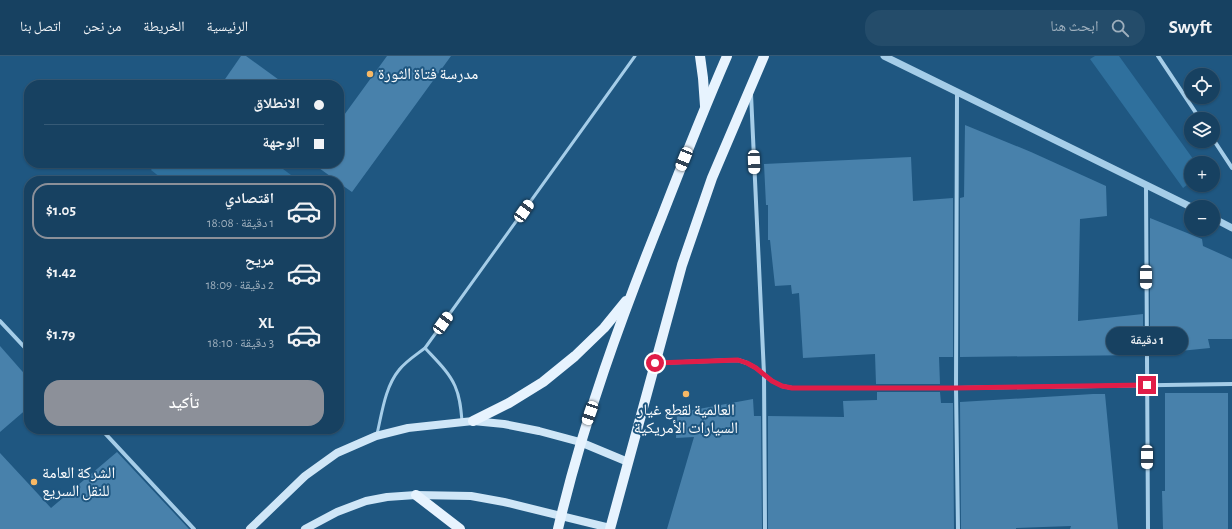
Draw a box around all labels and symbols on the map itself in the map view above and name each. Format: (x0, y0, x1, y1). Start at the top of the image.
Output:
place label: مدرسة فتاة الثورة (378, 66, 478, 83)
marker: مدرسة فتاة الثورة (365, 69, 375, 79)
car (674, 146, 694, 172)
car (748, 150, 760, 174)
car (512, 198, 536, 224)
car (1140, 265, 1152, 289)
car (431, 310, 455, 336)
callout: 1 دقيقة (1106, 327, 1188, 355)
route start (646, 354, 664, 372)
route end (1138, 376, 1156, 394)
marker: العالمية لقطع غيار السيارات الأمريكية (681, 389, 691, 399)
car (580, 400, 600, 426)
place label: العالمية لقطع غيار السيارات الأمريكية (634, 402, 738, 437)
car (1141, 445, 1153, 469)
place label: الشركة العامة للنقل السريع (42, 465, 115, 501)
marker: الشركة العامة للنقل السريع (29, 477, 39, 487)

